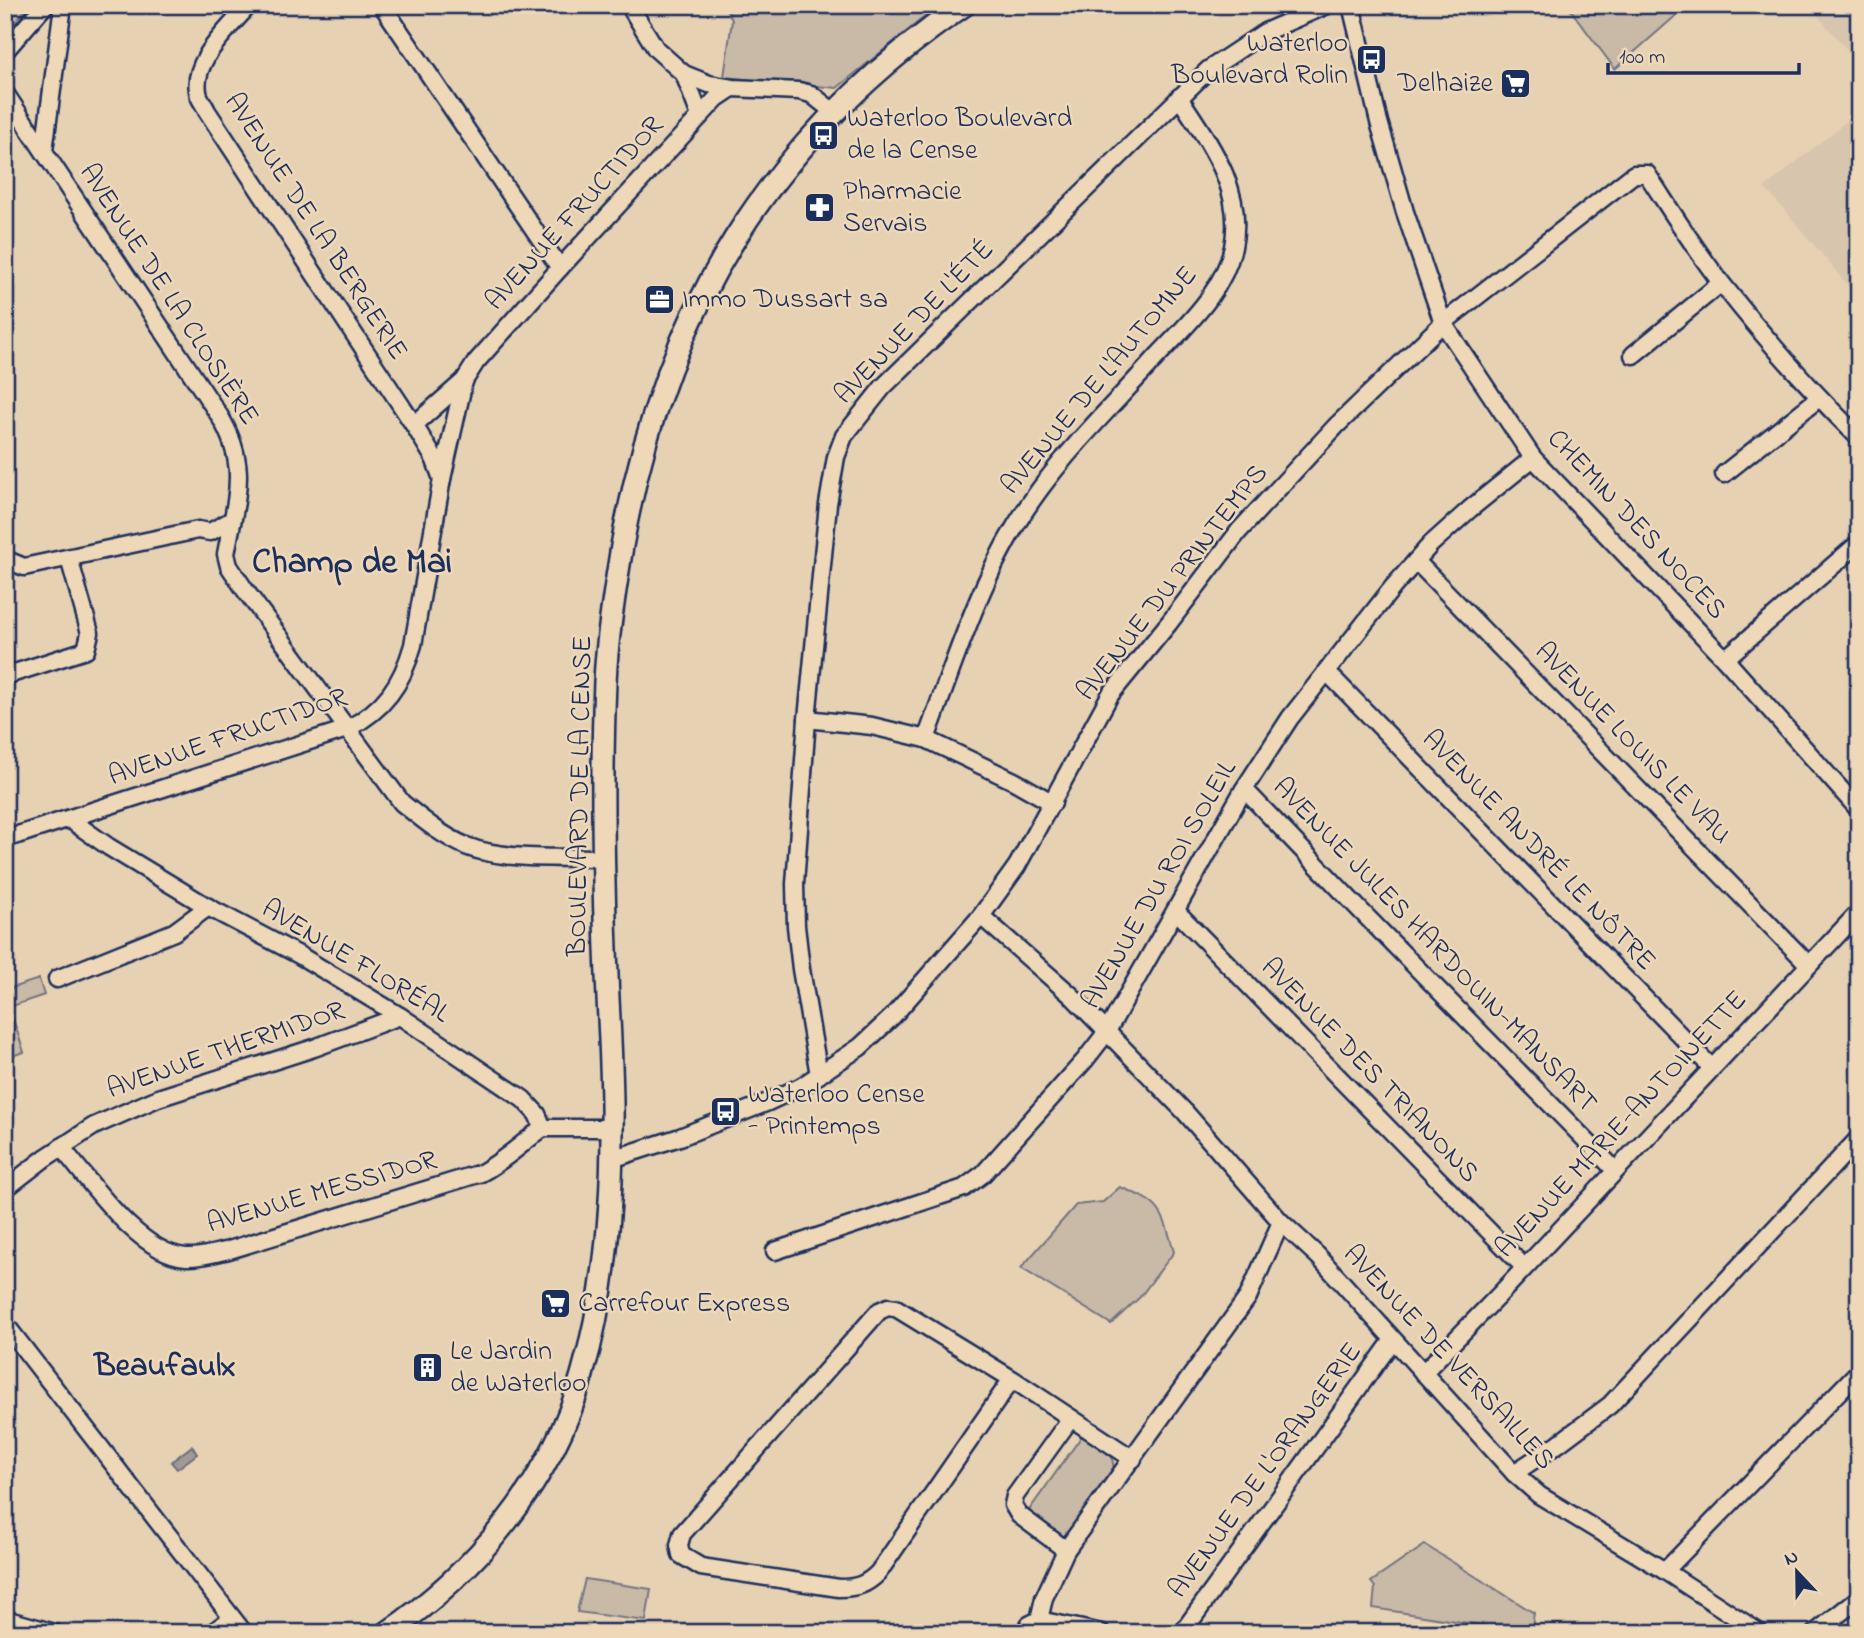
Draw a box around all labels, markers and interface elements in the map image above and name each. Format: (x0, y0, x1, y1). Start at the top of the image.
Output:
place label: Waterloo Boulevard Rolin (1170, 24, 1348, 97)
scale bar (1608, 32, 1799, 76)
bus stop icon: Waterloo Boulevard Rolin (1354, 43, 1388, 77)
text: 100 m (1619, 43, 1665, 73)
place label: Delhaize (1396, 64, 1493, 105)
supermarket icon: Delhaize (1499, 67, 1533, 101)
street label: AVENUE DE LA BERGERIE (213, 85, 417, 369)
place label: Waterloo Boulevard de la Cense (847, 99, 1072, 172)
street label: AVENUE FRUCTIDOR (476, 107, 674, 321)
bus stop icon: Waterloo Boulevard de la Cense (807, 118, 841, 152)
street label: AVENUE DE LA CLOSIÈRE (68, 156, 268, 434)
place label: Pharmacie Servais (843, 172, 962, 245)
pharmacy icon: Pharmacie Servais (803, 191, 837, 225)
street label: AVENUE DE L'ÉTÉ (825, 231, 1005, 415)
street label: AVENUE DE L'AUTOMNE (992, 258, 1208, 504)
place label: Immo Dussart sa (682, 280, 888, 321)
office icon: Immo Dussart sa (642, 283, 676, 317)
street label: CHEMIN DES NOCES (1536, 420, 1736, 630)
street label: AVENUE DU PRINTEMPS (1067, 456, 1279, 710)
district label: Champ de Mai (252, 538, 452, 589)
street label: AVENUE LOUIS LE VAU (1524, 633, 1740, 855)
street label: BOULEVARD DE LA CENSE (558, 635, 604, 958)
street label: AVENUE FRUCTIDOR (103, 678, 353, 798)
street label: AVENUE ANDRÉ LE NÔTRE (1411, 721, 1665, 981)
street label: AVENUE DU ROI SOLEIL (1072, 752, 1248, 1017)
street label: AVENUE JULES HARDOUIN-MANSART (1262, 769, 1606, 1123)
street label: AVENUE FLORÉAL (253, 890, 457, 1035)
street label: AVENUE DES TRIANONS (1250, 949, 1488, 1193)
street label: AVENUE MARIE-ANTOINETTE (1486, 982, 1758, 1268)
street label: AVENUE THERMIDOR (102, 991, 351, 1111)
place label: Waterloo Cense - Printemps (748, 1075, 925, 1148)
bus stop icon: Waterloo Cense - Printemps (708, 1094, 742, 1128)
street label: AVENUE MESSIDOR (202, 1140, 442, 1245)
street label: AVENUE DE VERSAILLES (1332, 1236, 1564, 1480)
place label: Carrefour Express (578, 1284, 790, 1325)
supermarket icon: Carrefour Express (538, 1287, 572, 1321)
place label: Le Jardin de Waterloo (450, 1332, 587, 1405)
street label: AVENUE DE L'ORANGERIE (1159, 1335, 1373, 1607)
district label: Beaufaulx (92, 1344, 236, 1391)
building icon: Le Jardin de Waterloo (410, 1351, 444, 1385)
north arrow (1762, 1536, 1832, 1606)
text: N (1781, 1544, 1803, 1573)

